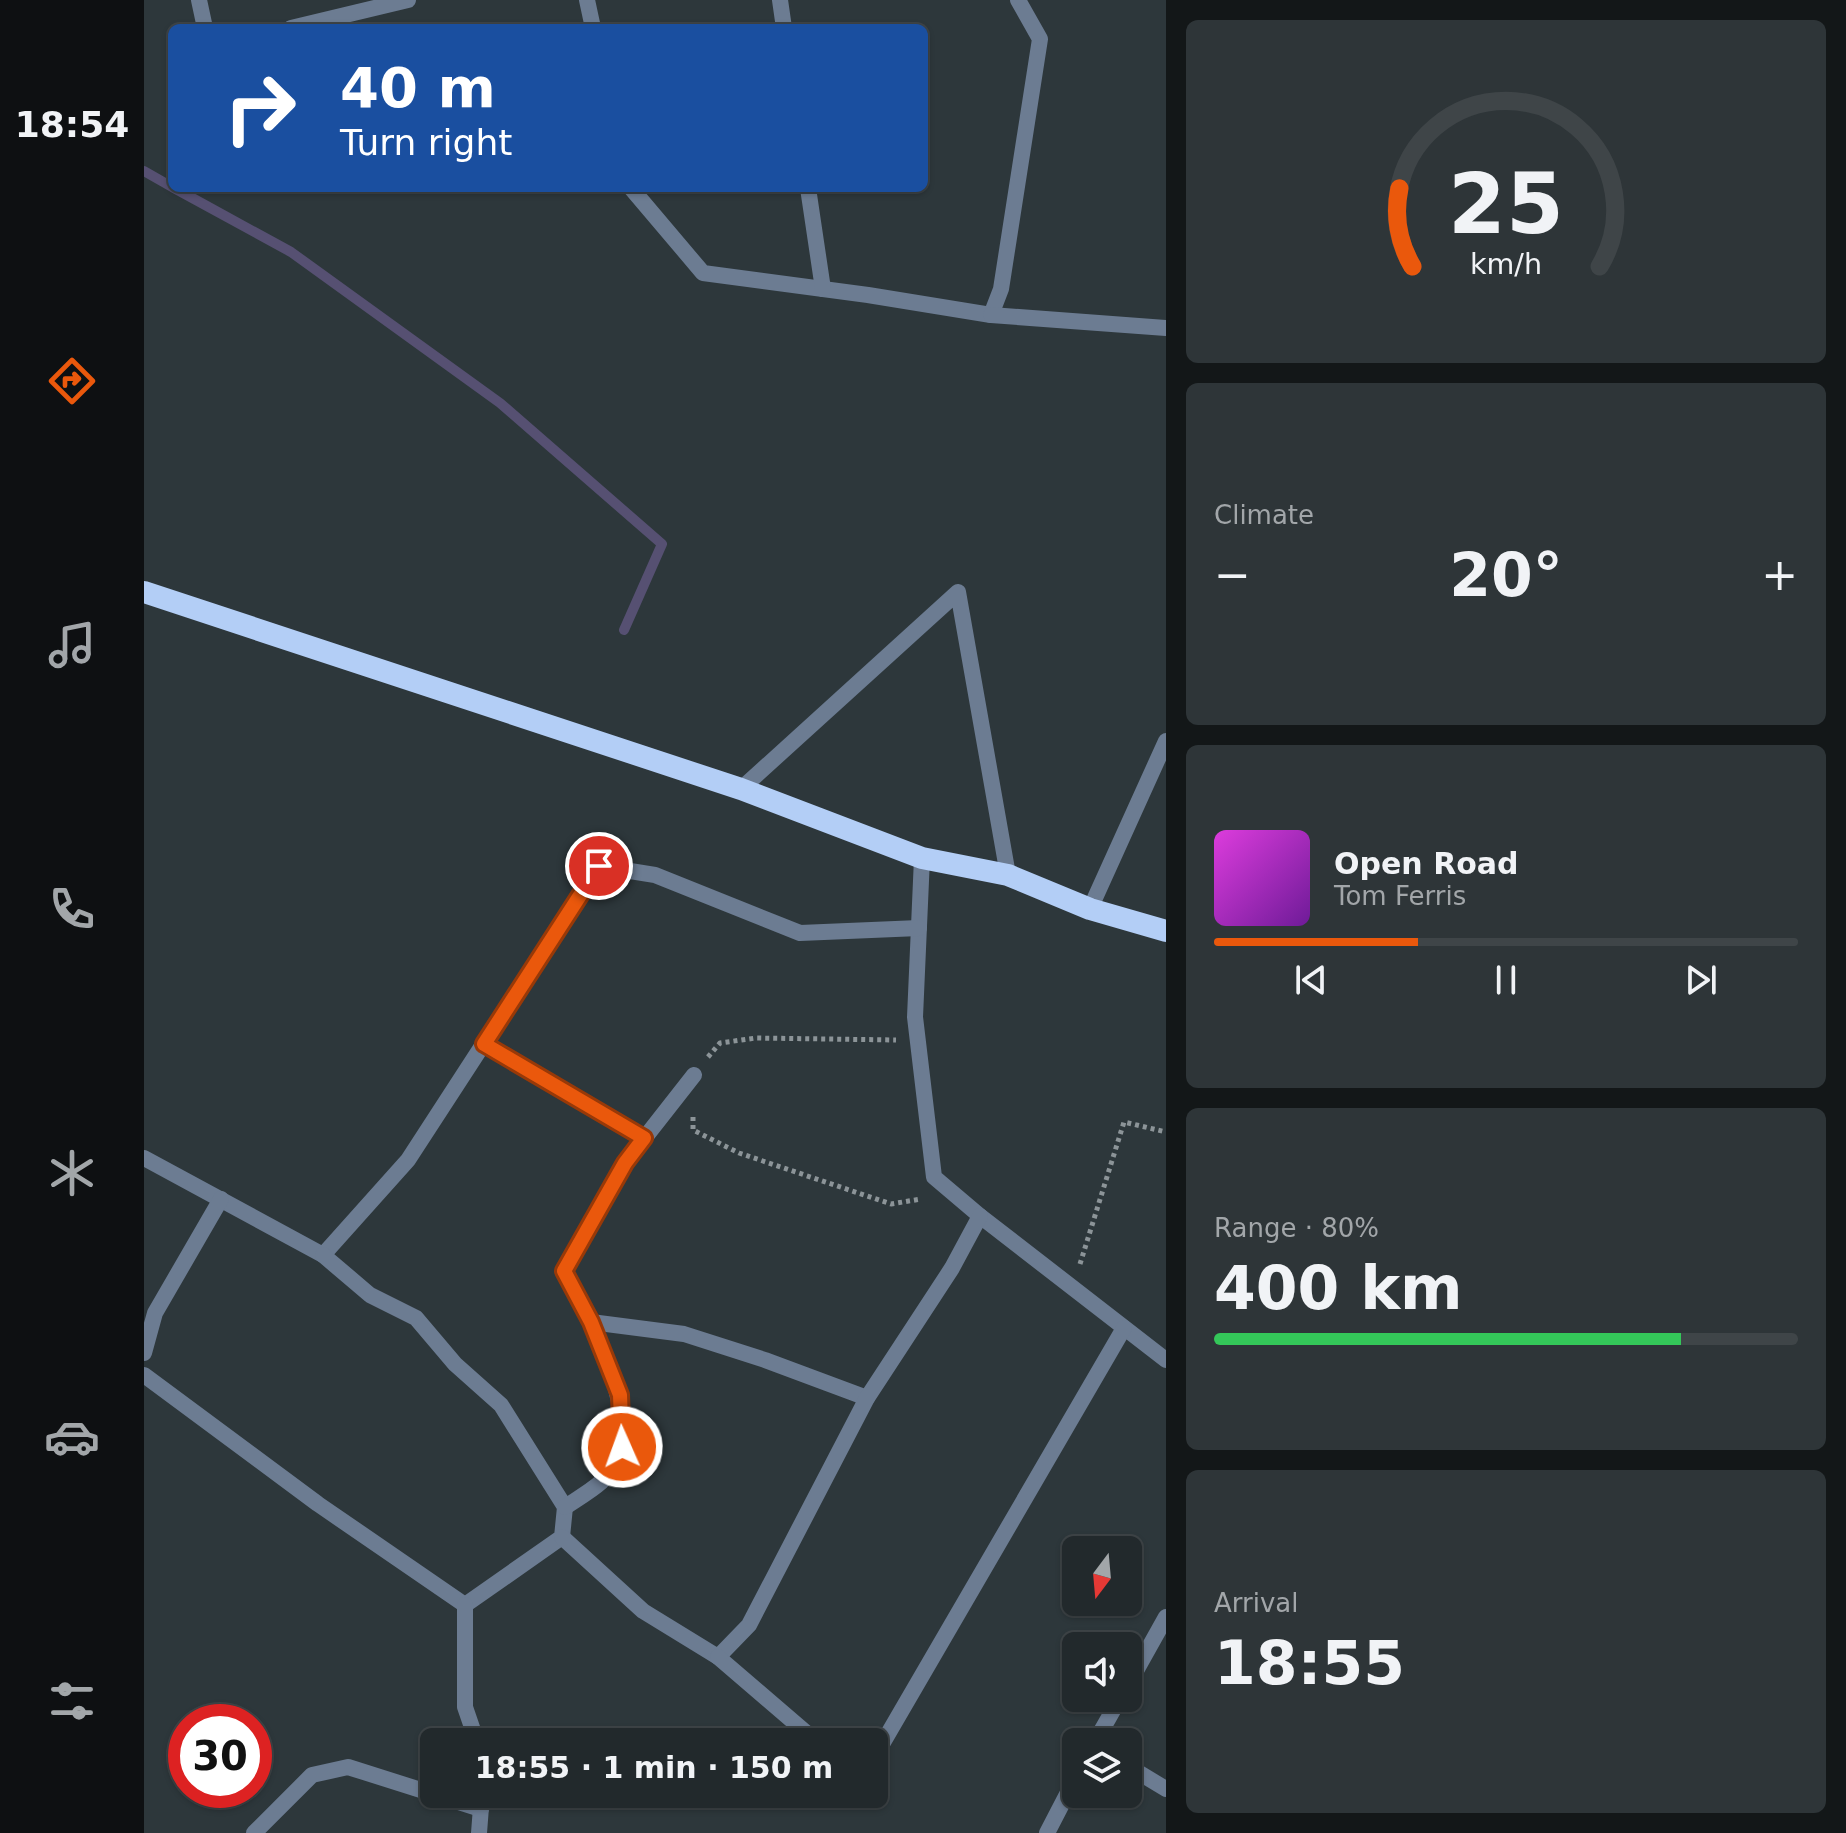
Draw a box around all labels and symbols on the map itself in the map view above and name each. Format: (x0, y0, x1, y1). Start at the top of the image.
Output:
pin (565, 832, 633, 900)
position arrow (580, 1405, 664, 1489)
north arrow (1062, 1536, 1142, 1616)
speed limit sign: 30 (168, 1704, 272, 1808)

